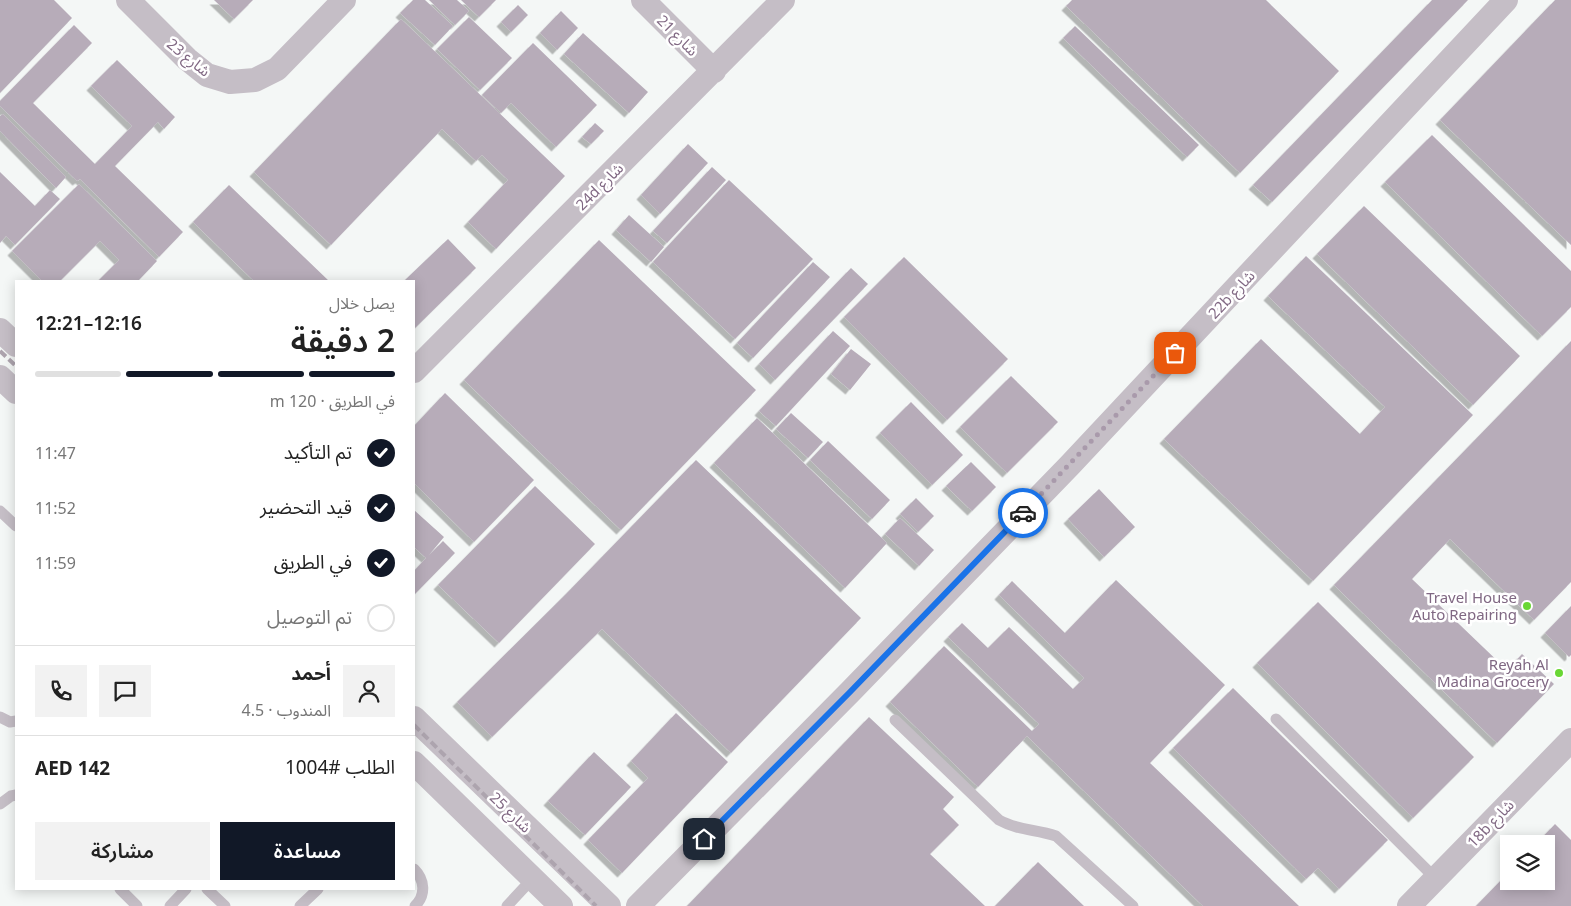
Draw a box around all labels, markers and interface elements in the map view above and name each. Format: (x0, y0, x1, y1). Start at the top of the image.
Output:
street label: شارع 21 (651, 10, 703, 62)
street label: شارع 23 (161, 33, 215, 83)
street label: 24d شارع (571, 158, 629, 216)
street label: 22b شارع (1203, 265, 1261, 325)
text: يصل خلال (329, 292, 395, 314)
text: 12:16–12:21 (35, 310, 142, 336)
text: 2 دقيقة (291, 318, 395, 361)
pin (1154, 332, 1196, 374)
icon: bag (1161, 339, 1189, 367)
text: في الطريق · 120 m (270, 390, 395, 412)
text: تم التأكيد (284, 439, 352, 465)
icon: check (367, 439, 395, 467)
text: 11:47 (35, 442, 76, 464)
courier (998, 488, 1048, 538)
text: قيد التحضير (260, 494, 352, 520)
icon: check (367, 494, 395, 522)
text: 11:52 (35, 497, 76, 519)
icon: car (1009, 499, 1037, 527)
text: في الطريق (274, 549, 352, 575)
icon: check (367, 549, 395, 577)
text: 11:59 (35, 552, 76, 574)
place label: Travel House Auto Repairing (1412, 587, 1517, 624)
marker: Travel House Auto Repairing (1521, 600, 1533, 612)
text: تم التوصيل (267, 604, 352, 630)
place label: Reyah Al Madina Grocery (1437, 654, 1549, 691)
text: أحمد (291, 660, 331, 686)
button: phone (35, 665, 87, 717)
button: chat (99, 665, 151, 717)
button: person (343, 665, 395, 717)
marker: Reyah Al Madina Grocery (1553, 667, 1565, 679)
text: المندوب · 4.5 (242, 699, 331, 721)
text: الطلب #1004 (285, 754, 395, 780)
text: AED 142 (35, 755, 110, 781)
street label: شارع 25 (484, 787, 536, 839)
street label: 18b شارع (1462, 794, 1520, 853)
pin (683, 818, 725, 860)
button: مشاركة (35, 822, 210, 880)
button: مساعدة (220, 822, 395, 880)
icon: home (690, 825, 718, 853)
map controls (1500, 835, 1555, 890)
button: layers (1500, 835, 1555, 890)

